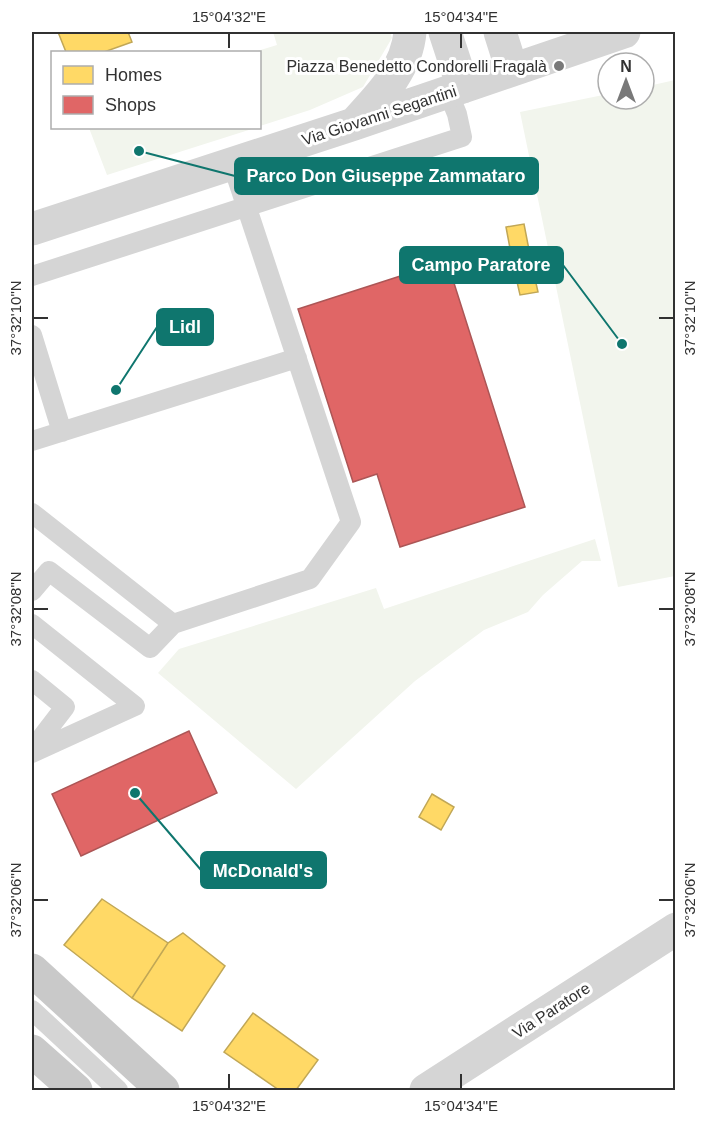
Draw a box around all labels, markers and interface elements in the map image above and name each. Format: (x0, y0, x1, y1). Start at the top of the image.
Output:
text: 15°04'32"E (192, 8, 266, 25)
text: 15°04'34"E (424, 8, 498, 25)
legend (51, 51, 261, 129)
north arrow (596, 51, 656, 111)
place label: Piazza Benedetto Condorelli Fragalà (286, 58, 547, 75)
text: N (620, 58, 632, 75)
marker: Piazza Benedetto Condorelli Fragalà (552, 59, 566, 73)
text: Homes (105, 65, 162, 85)
street label: Via Giovanni Segantini (300, 82, 459, 149)
text: Shops (105, 95, 156, 115)
callout: Parco Don Giuseppe Zammataro (235, 158, 538, 194)
text: Parco Don Giuseppe Zammataro (246, 166, 526, 186)
callout: Campo Paratore (400, 247, 563, 283)
text: Campo Paratore (411, 255, 551, 275)
text: 37°32'10"N (7, 280, 24, 356)
text: 37°32'10"N (681, 280, 698, 356)
callout: Lidl (157, 309, 213, 345)
text: Lidl (169, 317, 201, 337)
text: 37°32'08"N (7, 571, 24, 647)
text: 37°32'08"N (681, 571, 698, 647)
callout: McDonald's (201, 852, 326, 888)
text: McDonald's (213, 861, 313, 881)
text: 37°32'06"N (7, 862, 24, 938)
text: 37°32'06"N (681, 862, 698, 938)
street label: Via Paratore (509, 979, 593, 1042)
text: 15°04'32"E (192, 1097, 266, 1114)
text: 15°04'34"E (424, 1097, 498, 1114)

